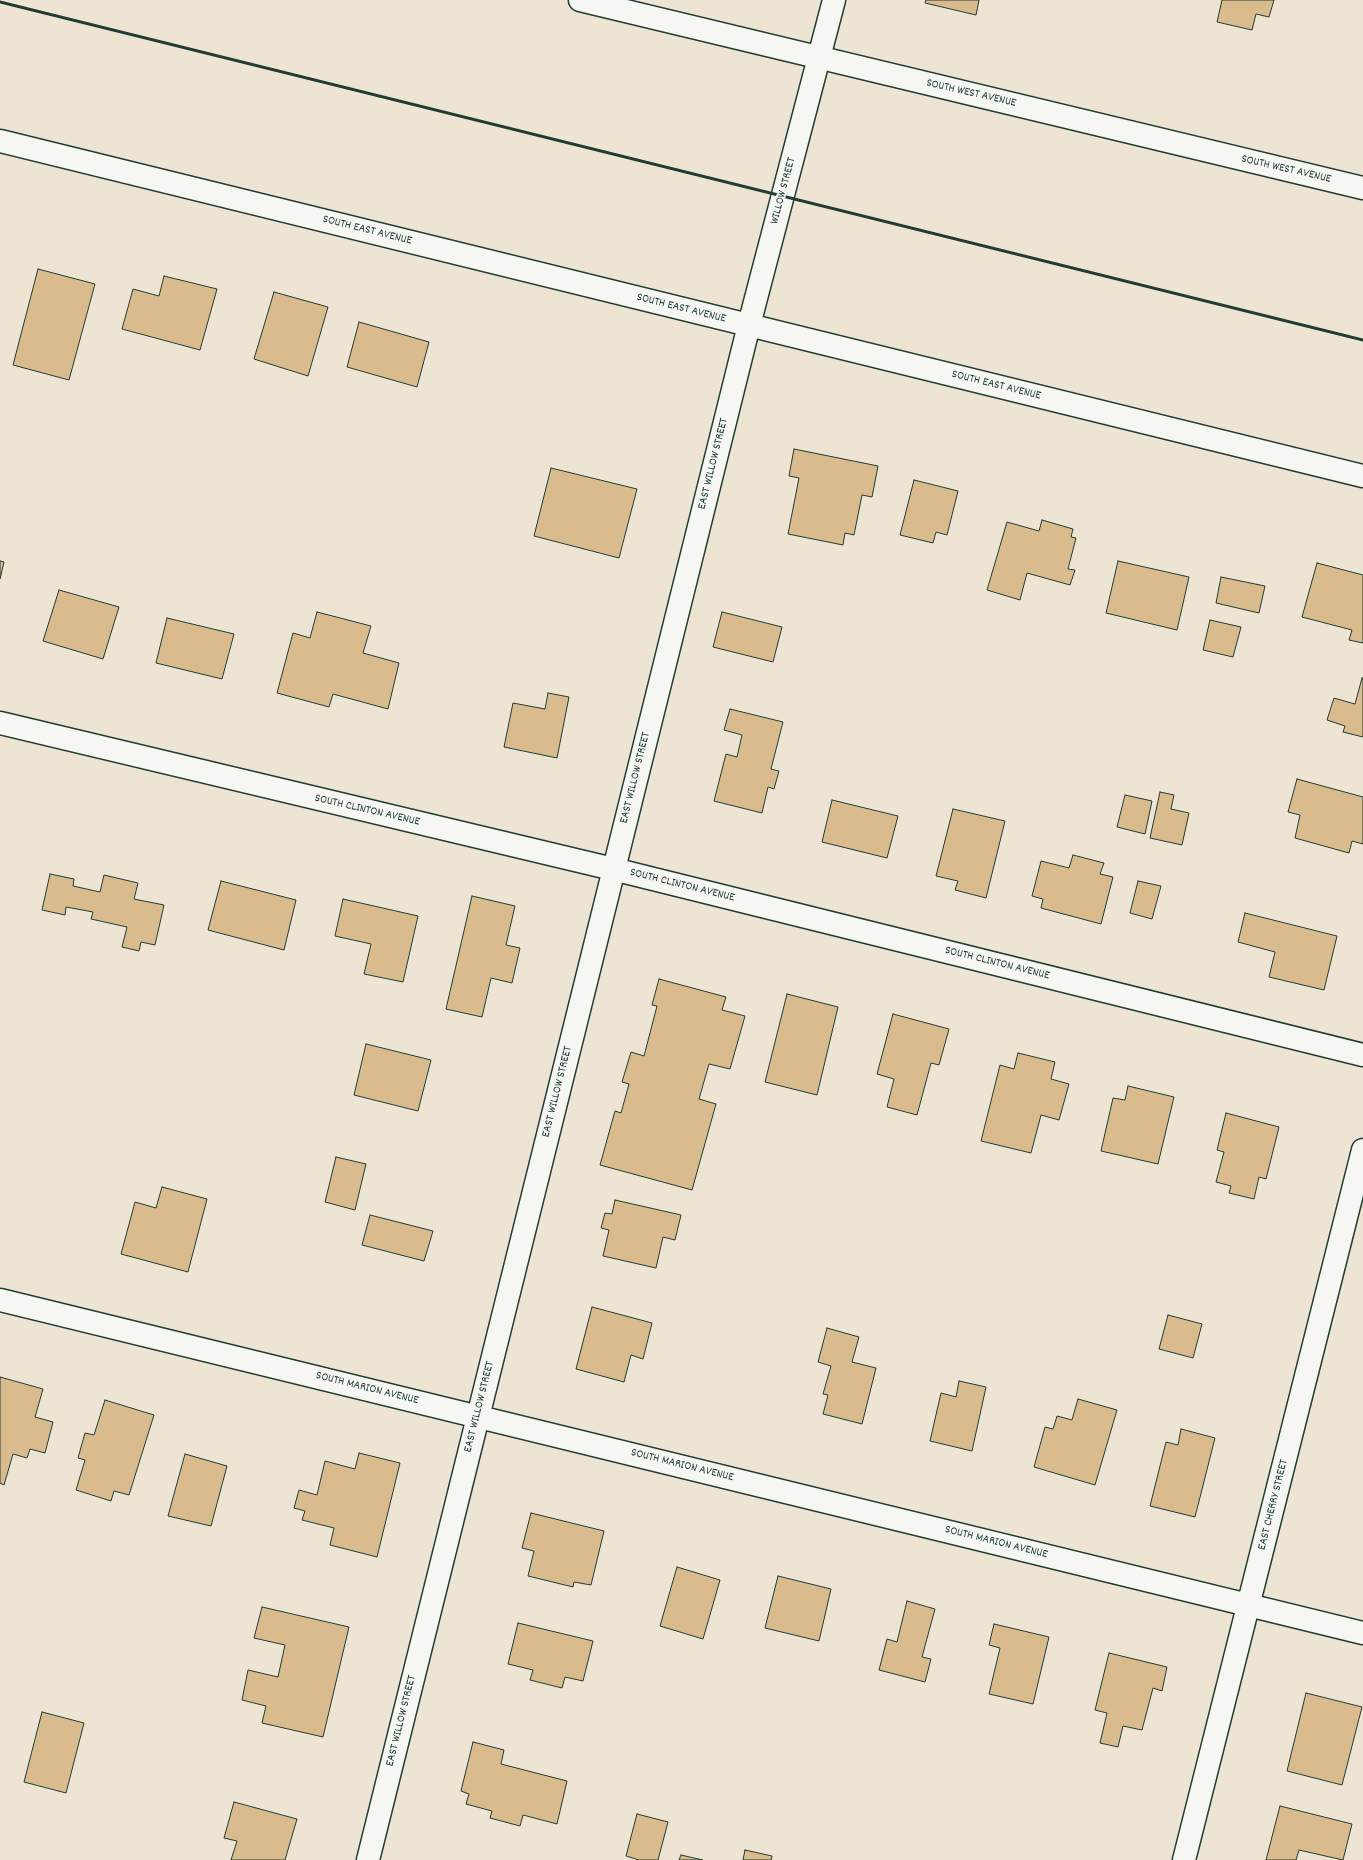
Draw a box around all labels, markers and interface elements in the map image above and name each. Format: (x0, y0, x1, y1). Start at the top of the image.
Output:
street label: SOUTH WEST AVENUE (925, 77, 1017, 111)
street label: SOUTH WEST AVENUE (1240, 153, 1332, 187)
street label: WILLOW STREET (768, 156, 800, 226)
street label: SOUTH EAST AVENUE (321, 213, 413, 249)
street label: SOUTH EAST AVENUE (635, 291, 727, 327)
street label: SOUTH EAST AVENUE (950, 368, 1042, 404)
street label: EAST WILLOW STREET (696, 417, 732, 511)
street label: EAST WILLOW STREET (618, 731, 654, 825)
street label: SOUTH CLINTON AVENUE (313, 792, 421, 830)
street label: SOUTH CLINTON AVENUE (628, 866, 736, 906)
street label: SOUTH CLINTON AVENUE (943, 944, 1051, 984)
street label: EAST WILLOW STREET (540, 1045, 576, 1139)
street label: EAST WILLOW STREET (462, 1360, 498, 1454)
street label: SOUTH MARION AVENUE (314, 1369, 420, 1409)
street label: SOUTH MARION AVENUE (629, 1446, 735, 1486)
street label: EAST CHERRY STREET (1256, 1458, 1292, 1552)
street label: SOUTH MARION AVENUE (943, 1523, 1049, 1563)
street label: EAST WILLOW STREET (384, 1674, 420, 1768)

